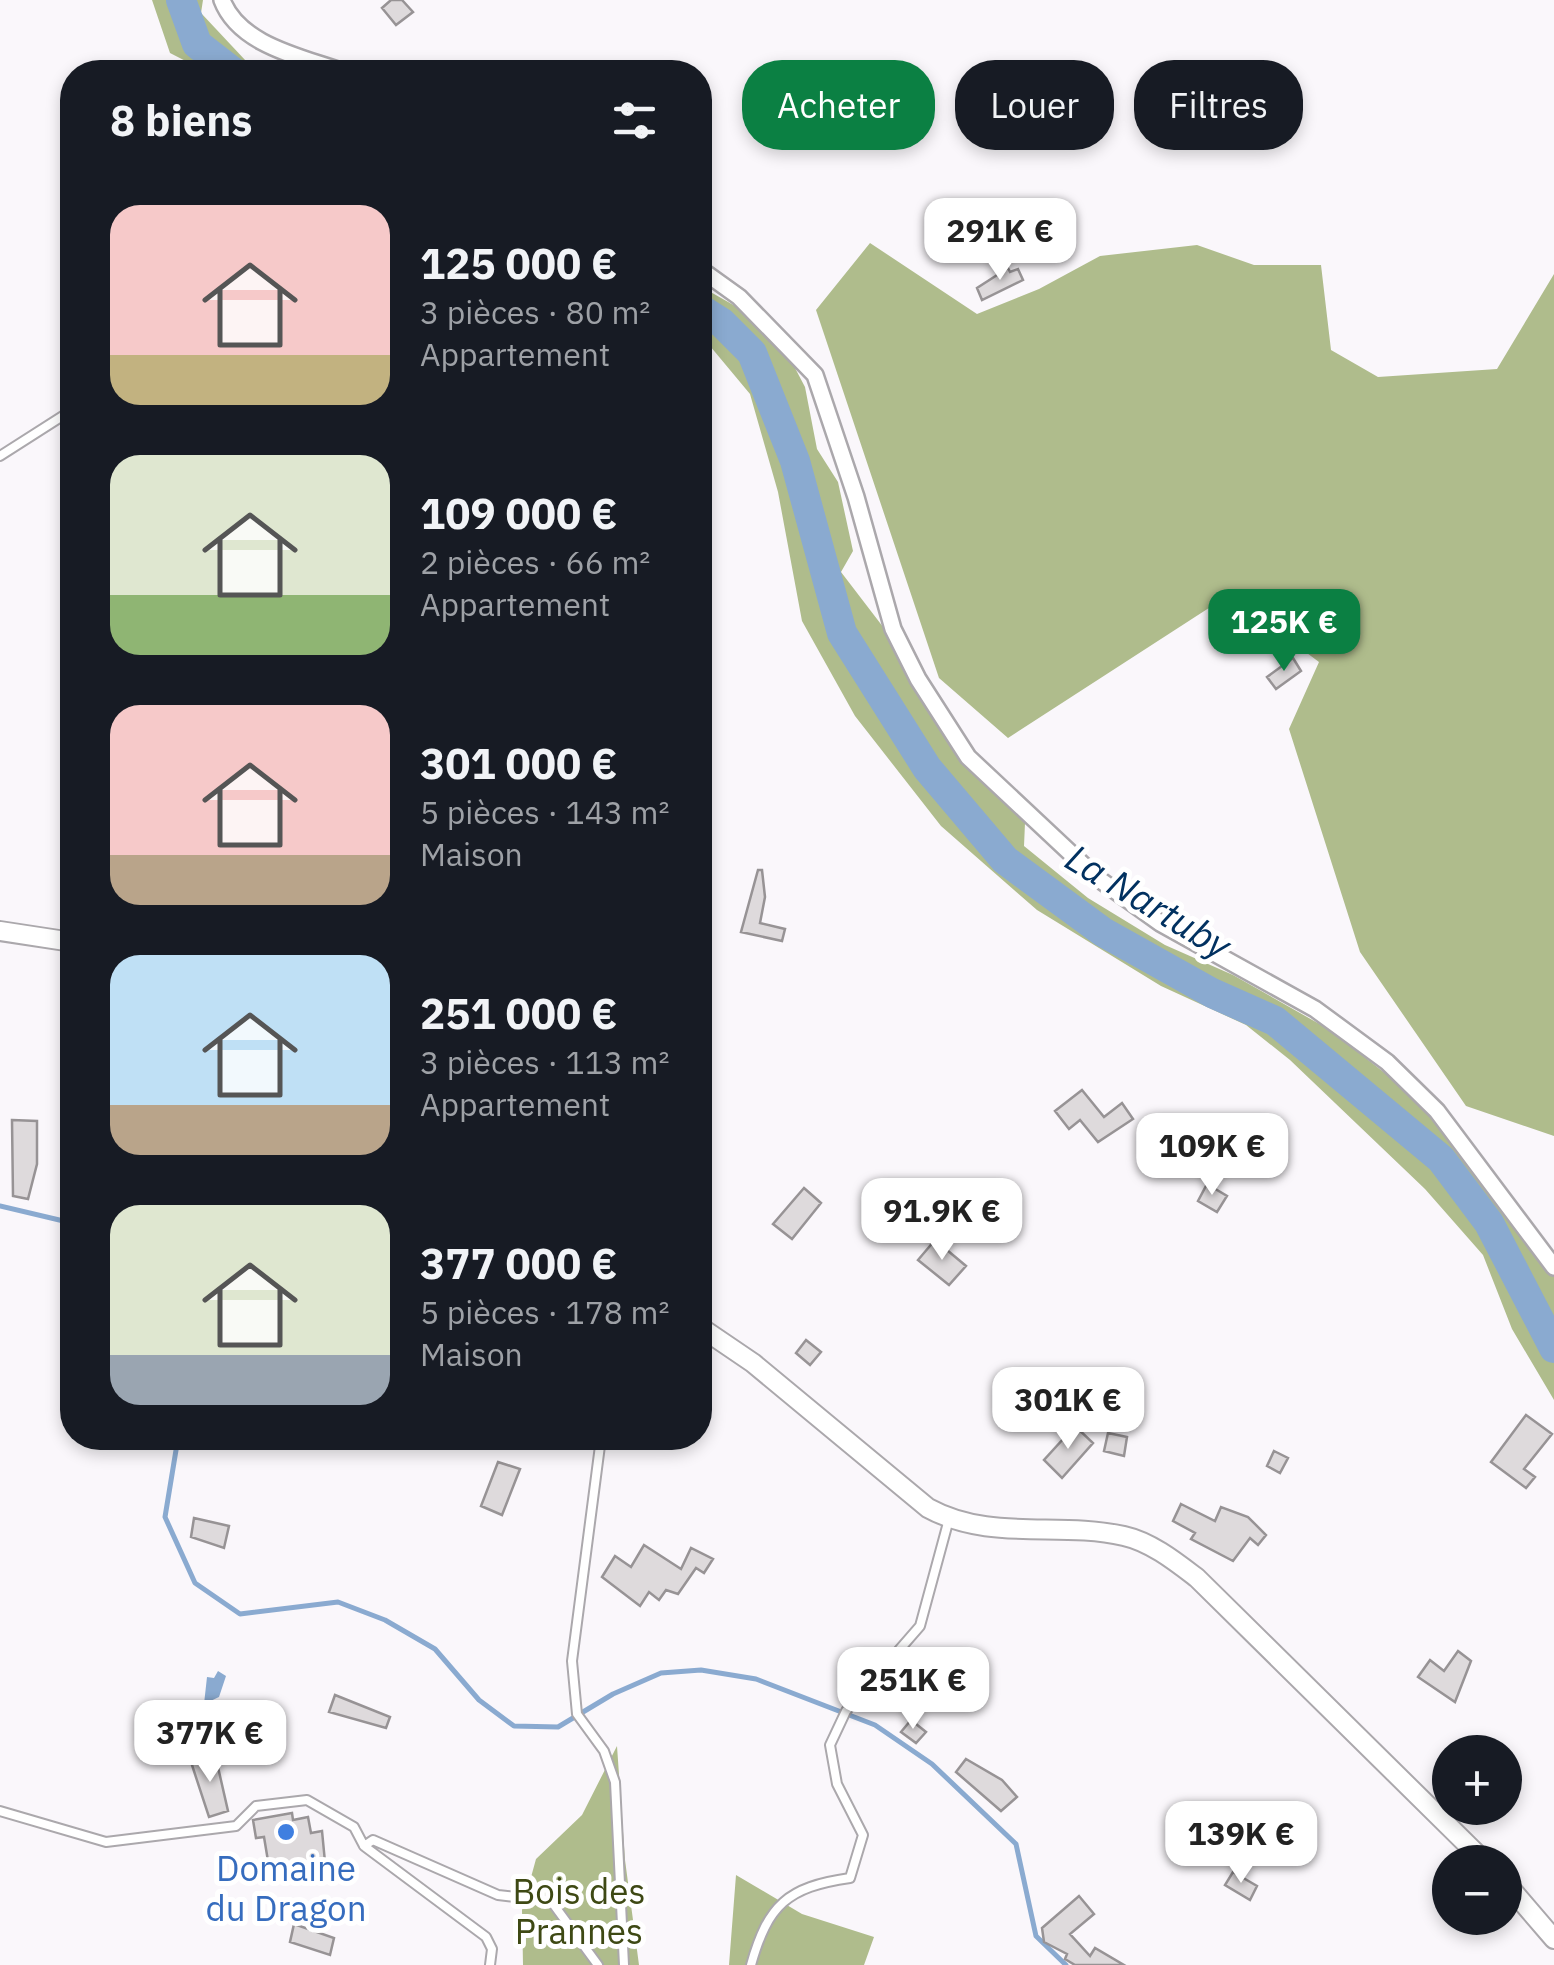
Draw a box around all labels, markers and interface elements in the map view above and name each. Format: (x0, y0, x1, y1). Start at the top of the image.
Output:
chip: Acheter (742, 60, 935, 150)
chip: Louer (955, 60, 1114, 150)
chip: Filtres (1134, 60, 1303, 150)
text: 8 biens (110, 93, 252, 148)
icon: filters (607, 93, 662, 148)
pin: 291K € (919, 198, 1081, 283)
text: 291K € (946, 209, 1054, 251)
text: 125 000 € (420, 236, 617, 291)
icon: home (190, 245, 310, 365)
text: 3 pièces · 80 m² (420, 291, 650, 333)
text: Appartement (420, 333, 610, 375)
text: 109 000 € (420, 486, 617, 541)
icon: home (190, 495, 310, 615)
text: 2 pièces · 66 m² (420, 541, 650, 583)
text: Appartement (420, 583, 610, 625)
pin: 125K € (1203, 589, 1365, 674)
text: 125K € (1230, 600, 1338, 642)
text: 301 000 € (420, 736, 617, 791)
icon: home (190, 745, 310, 865)
text: 5 pièces · 143 m² (420, 791, 670, 833)
water label: La Nartuby (1057, 832, 1242, 970)
text: Maison (420, 833, 523, 875)
text: 251 000 € (420, 986, 617, 1041)
icon: home (190, 995, 310, 1115)
text: 3 pièces · 113 m² (420, 1041, 670, 1083)
text: Appartement (420, 1083, 610, 1125)
pin: 109K € (1131, 1113, 1293, 1198)
text: 109K € (1158, 1124, 1266, 1166)
pin: 91.9K € (850, 1178, 1034, 1263)
text: 91.9K € (883, 1189, 1001, 1231)
text: 377 000 € (420, 1236, 617, 1291)
icon: home (190, 1245, 310, 1365)
text: 5 pièces · 178 m² (420, 1291, 670, 1333)
text: Maison (420, 1333, 523, 1375)
pin: 301K € (987, 1367, 1149, 1452)
text: 301K € (1014, 1378, 1122, 1420)
pin: 251K € (832, 1647, 994, 1732)
text: 251K € (859, 1658, 967, 1700)
pin: 377K € (129, 1700, 291, 1785)
text: 377K € (156, 1711, 264, 1753)
map controls (1432, 1735, 1522, 1935)
button: + (1432, 1735, 1522, 1825)
pin: 139K € (1160, 1801, 1322, 1886)
text: 139K € (1187, 1812, 1295, 1854)
marker: Domaine du Dragon (275, 1821, 297, 1843)
place label: Domaine du Dragon (205, 1845, 367, 1931)
button: − (1432, 1845, 1522, 1935)
park label: Bois des Prannes (512, 1868, 646, 1954)

